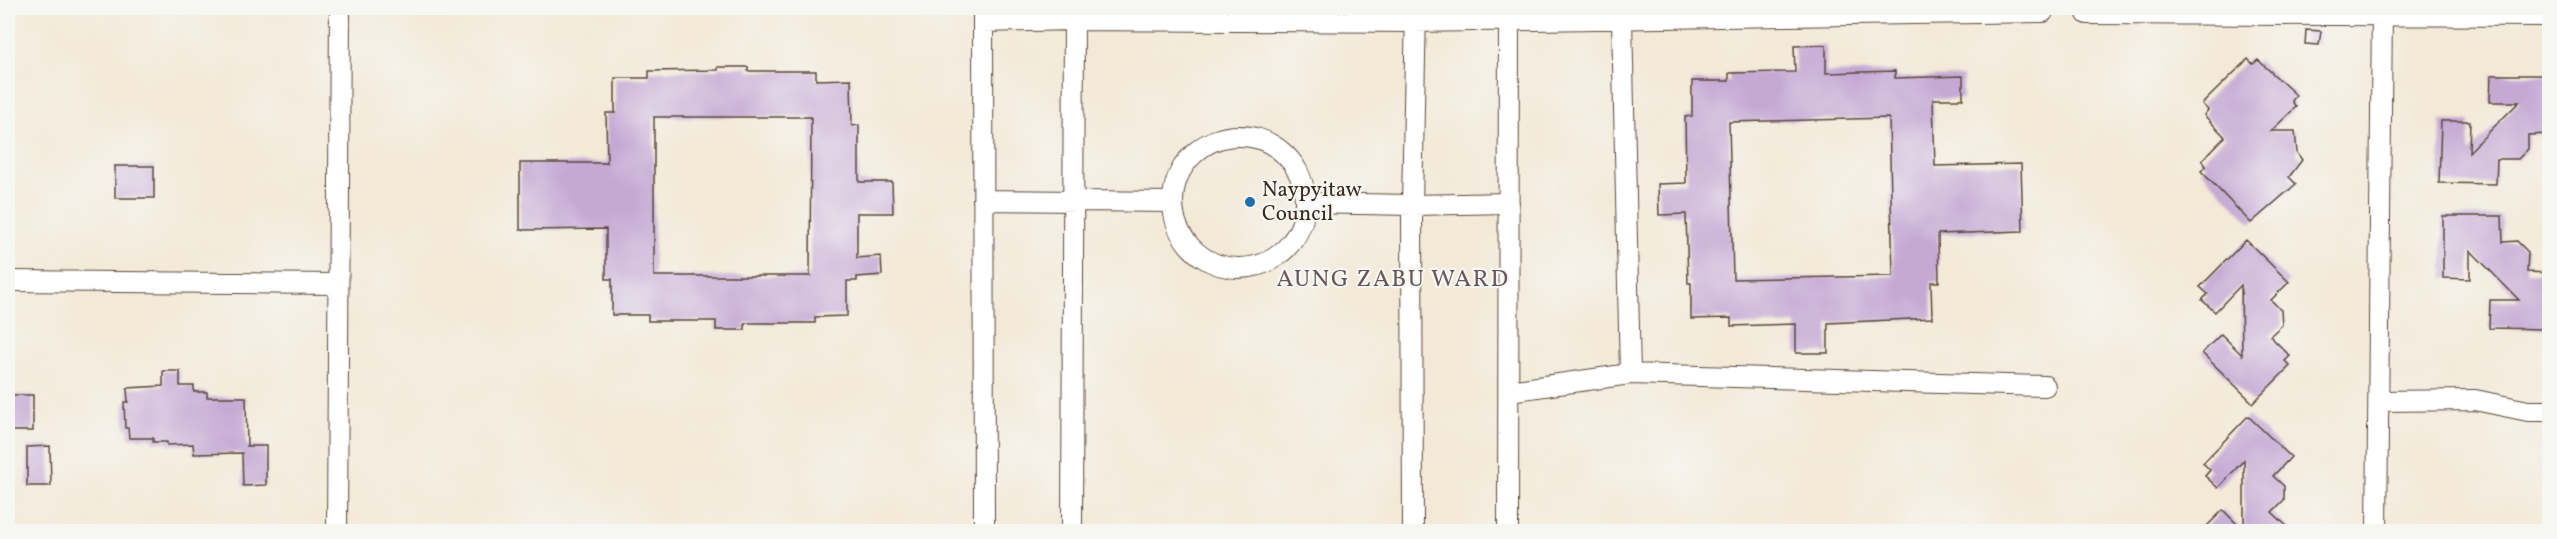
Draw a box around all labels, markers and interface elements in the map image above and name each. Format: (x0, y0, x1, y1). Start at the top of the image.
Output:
place label: Naypyitaw Council (1262, 176, 1362, 229)
marker: Naypyitaw Council (1243, 195, 1257, 209)
district label: AUNG ZABU WARD (1276, 263, 1510, 297)

